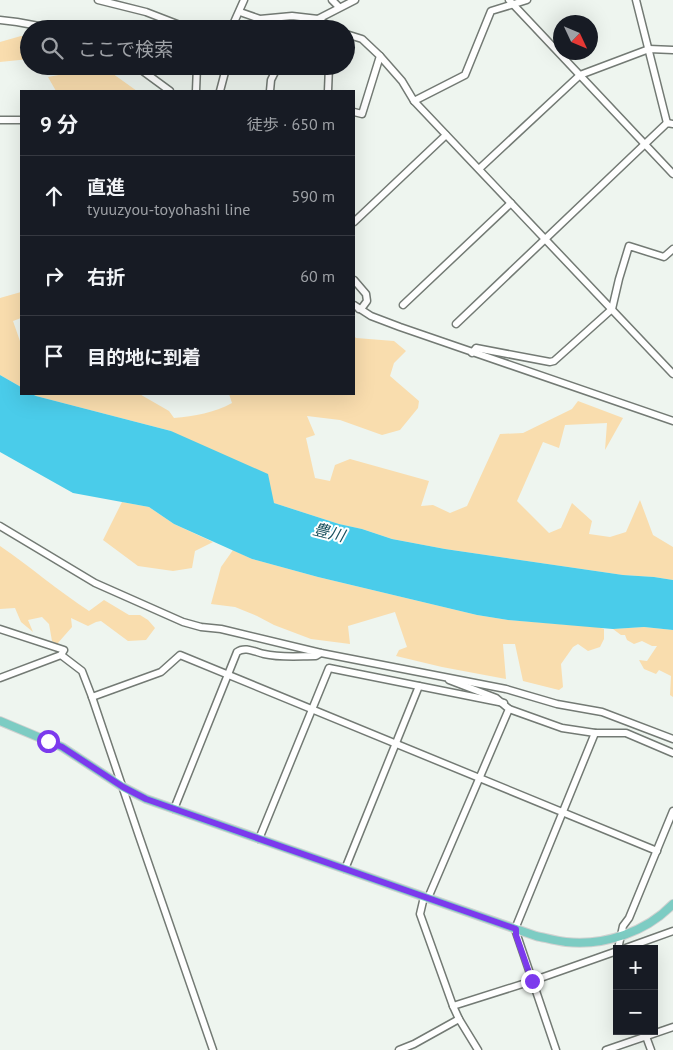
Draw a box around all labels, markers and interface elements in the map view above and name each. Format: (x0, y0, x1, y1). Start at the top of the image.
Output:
north arrow (553, 15, 598, 60)
search box (20, 20, 355, 75)
icon: search (38, 34, 66, 62)
text: ここで検索 (78, 37, 173, 61)
text: 9 分 (40, 111, 78, 138)
text: 徒歩 · 650 m (247, 114, 335, 134)
text: 直進 (87, 175, 125, 199)
icon: ahead (40, 182, 68, 210)
text: 590 m (292, 186, 335, 206)
text: tyuuzyou-toyohashi line (87, 199, 250, 219)
icon: right (40, 262, 68, 290)
text: 右折 (87, 265, 125, 289)
text: 60 m (300, 266, 335, 286)
icon: arrive (40, 342, 68, 370)
text: 目的地に到着 (87, 345, 201, 369)
water label: 豊川 (311, 518, 349, 546)
route start (37, 730, 60, 753)
map controls (613, 945, 658, 1035)
button: + (613, 945, 658, 990)
route end (521, 970, 544, 993)
button: − (613, 990, 658, 1035)

